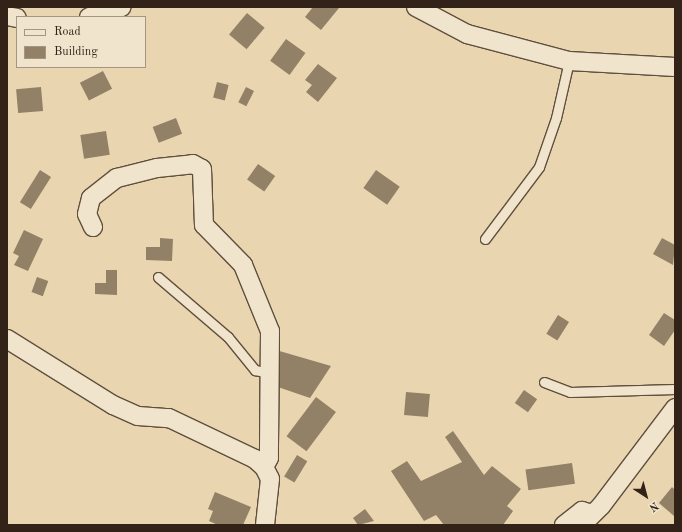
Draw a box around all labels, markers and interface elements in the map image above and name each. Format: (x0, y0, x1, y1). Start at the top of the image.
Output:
legend (16, 16, 146, 68)
text: Road (54, 26, 81, 38)
text: Building (54, 46, 98, 58)
north arrow (626, 476, 666, 516)
text: N (647, 499, 660, 513)

